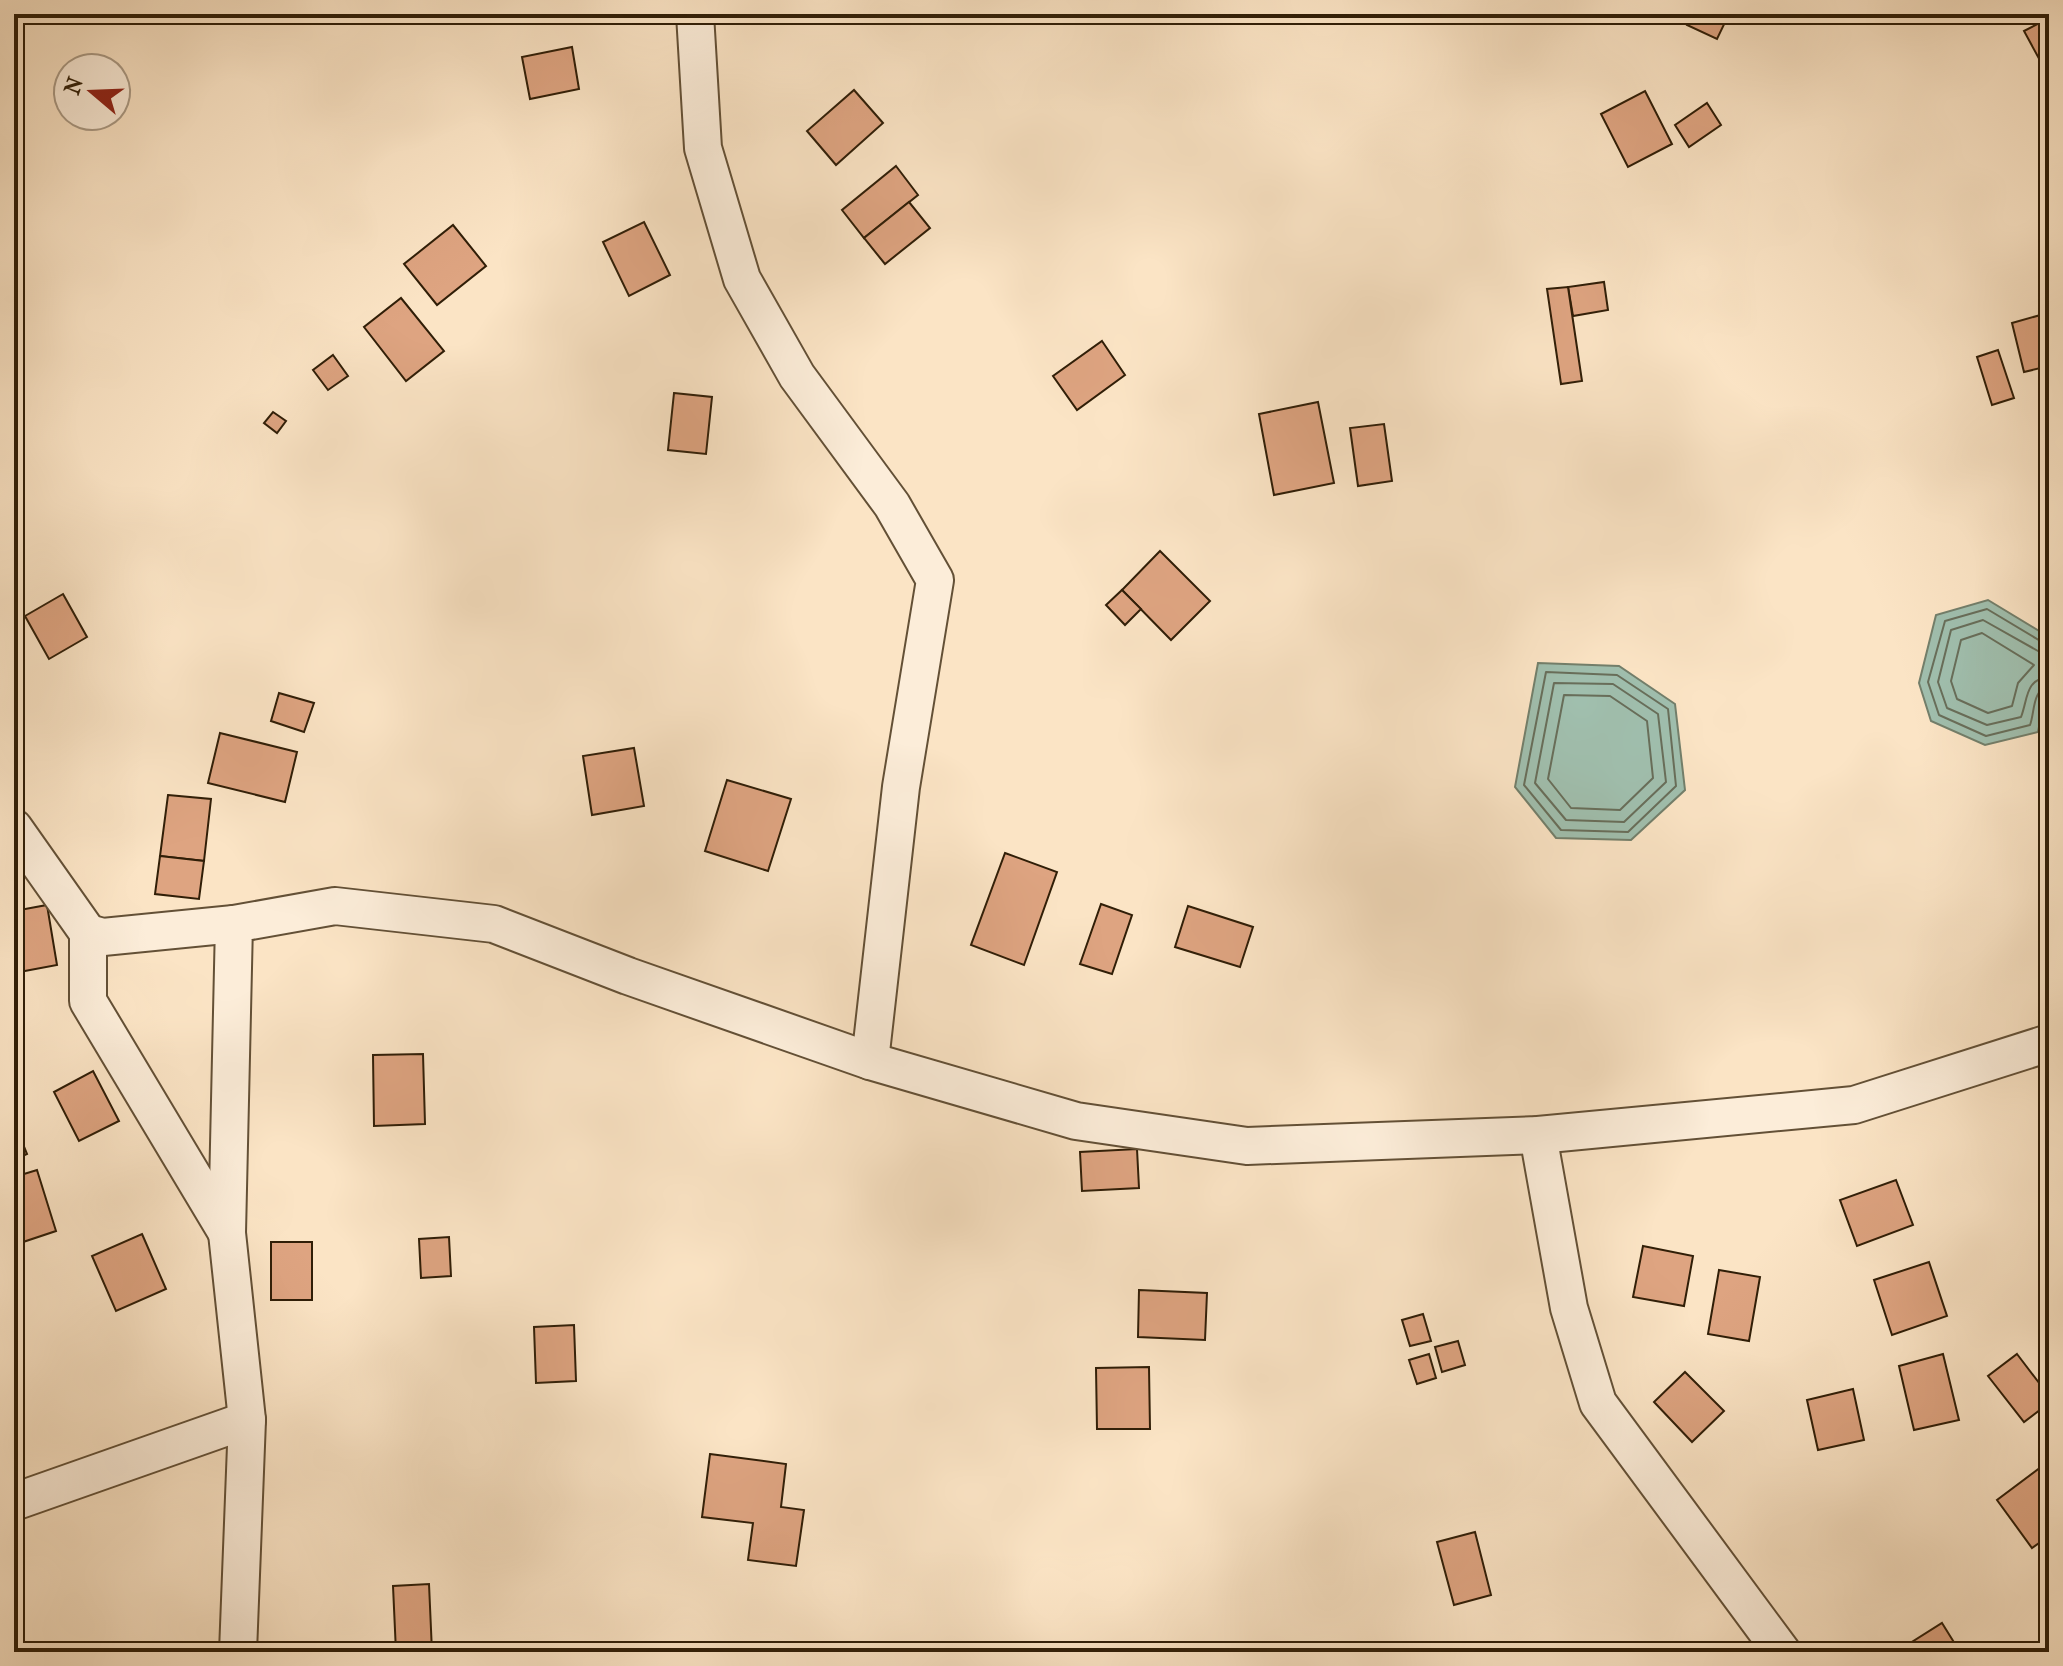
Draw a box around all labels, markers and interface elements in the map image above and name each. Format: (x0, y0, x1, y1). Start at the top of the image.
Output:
north arrow (52, 52, 132, 132)
text: N (59, 73, 89, 98)

